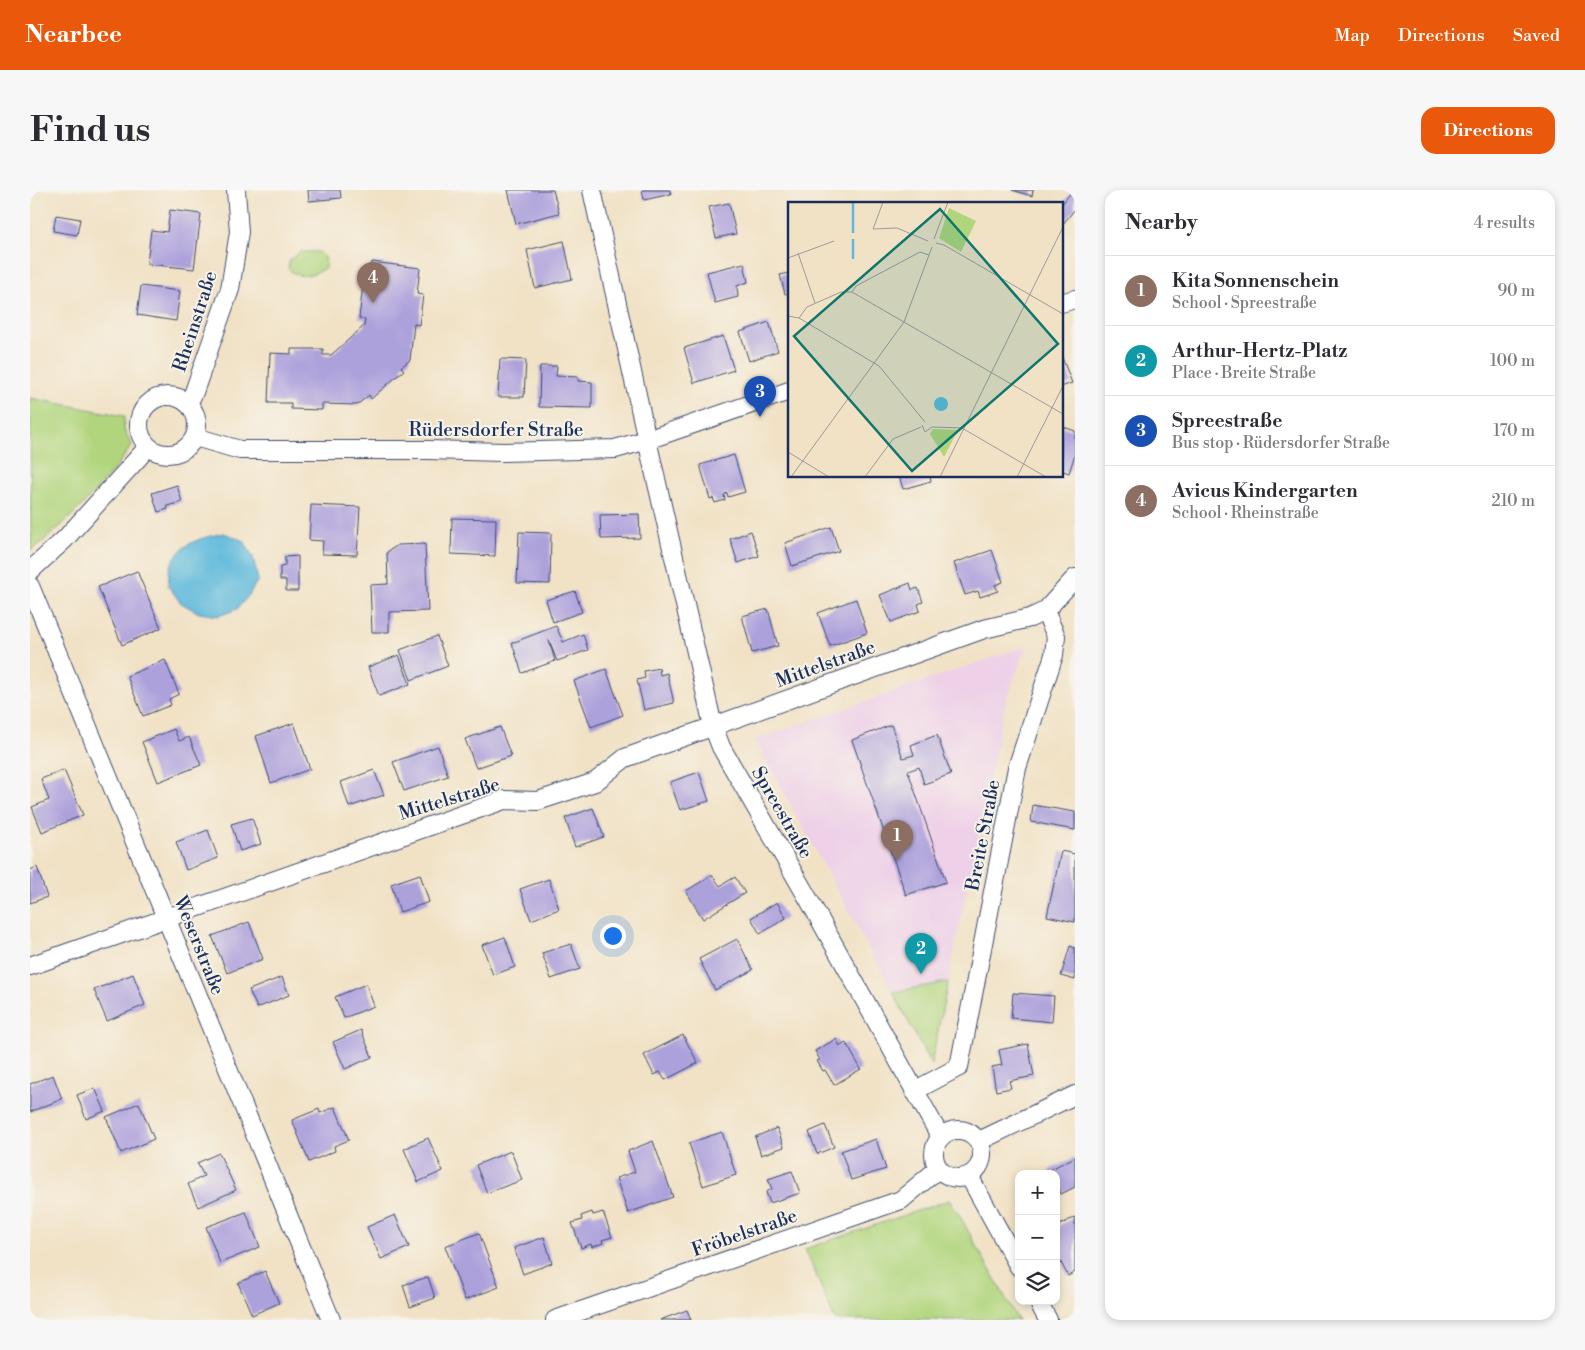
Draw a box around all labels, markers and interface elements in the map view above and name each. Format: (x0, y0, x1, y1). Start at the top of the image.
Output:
text: Nearbee (25, 20, 122, 50)
text: Map (1334, 24, 1370, 47)
text: Directions (1398, 24, 1485, 47)
text: Saved (1513, 24, 1560, 47)
button: Directions (1421, 107, 1555, 154)
text: Find us (30, 109, 150, 152)
inset map (788, 202, 1062, 478)
text: Nearby (1125, 210, 1198, 236)
text: 4 results (1474, 213, 1535, 233)
pin: 4 (357, 262, 389, 303)
street label: Rheinstraße (167, 268, 223, 375)
text: Kita Sonnenschein (1172, 269, 1339, 293)
text: 1 (1137, 281, 1145, 301)
text: 90 m (1497, 281, 1535, 301)
text: School · Spreestraße (1172, 293, 1317, 313)
text: Arthur-Hertz-Platz (1172, 339, 1347, 363)
text: 2 (1136, 351, 1146, 371)
text: 100 m (1490, 351, 1535, 371)
text: Place · Breite Straße (1172, 363, 1316, 383)
pin: 3 (744, 376, 776, 417)
text: Spreestraße (1172, 409, 1283, 433)
street label: Rüdersdorfer Straße (409, 418, 583, 442)
text: 3 (1136, 421, 1146, 441)
text: 170 m (1493, 421, 1535, 441)
text: Bus stop · Rüdersdorfer Straße (1172, 433, 1390, 453)
text: Avicus Kindergarten (1172, 479, 1358, 503)
text: 4 (1136, 491, 1146, 511)
text: 210 m (1491, 491, 1535, 511)
text: School · Rheinstraße (1172, 503, 1319, 523)
street label: Mittelstraße (772, 635, 879, 693)
street label: Spreestraße (746, 762, 818, 863)
street label: Mittelstraße (396, 772, 503, 826)
street label: Breite Straße (960, 778, 1006, 894)
pin: 1 (881, 820, 913, 861)
street label: Weserstraße (168, 891, 230, 999)
your location (600, 923, 626, 949)
pin: 2 (905, 933, 937, 974)
map controls (1015, 1170, 1060, 1305)
button: + (1015, 1170, 1060, 1215)
street label: Fröbelstraße (688, 1204, 800, 1262)
button: − (1015, 1215, 1060, 1260)
button: layers (1015, 1260, 1060, 1305)

